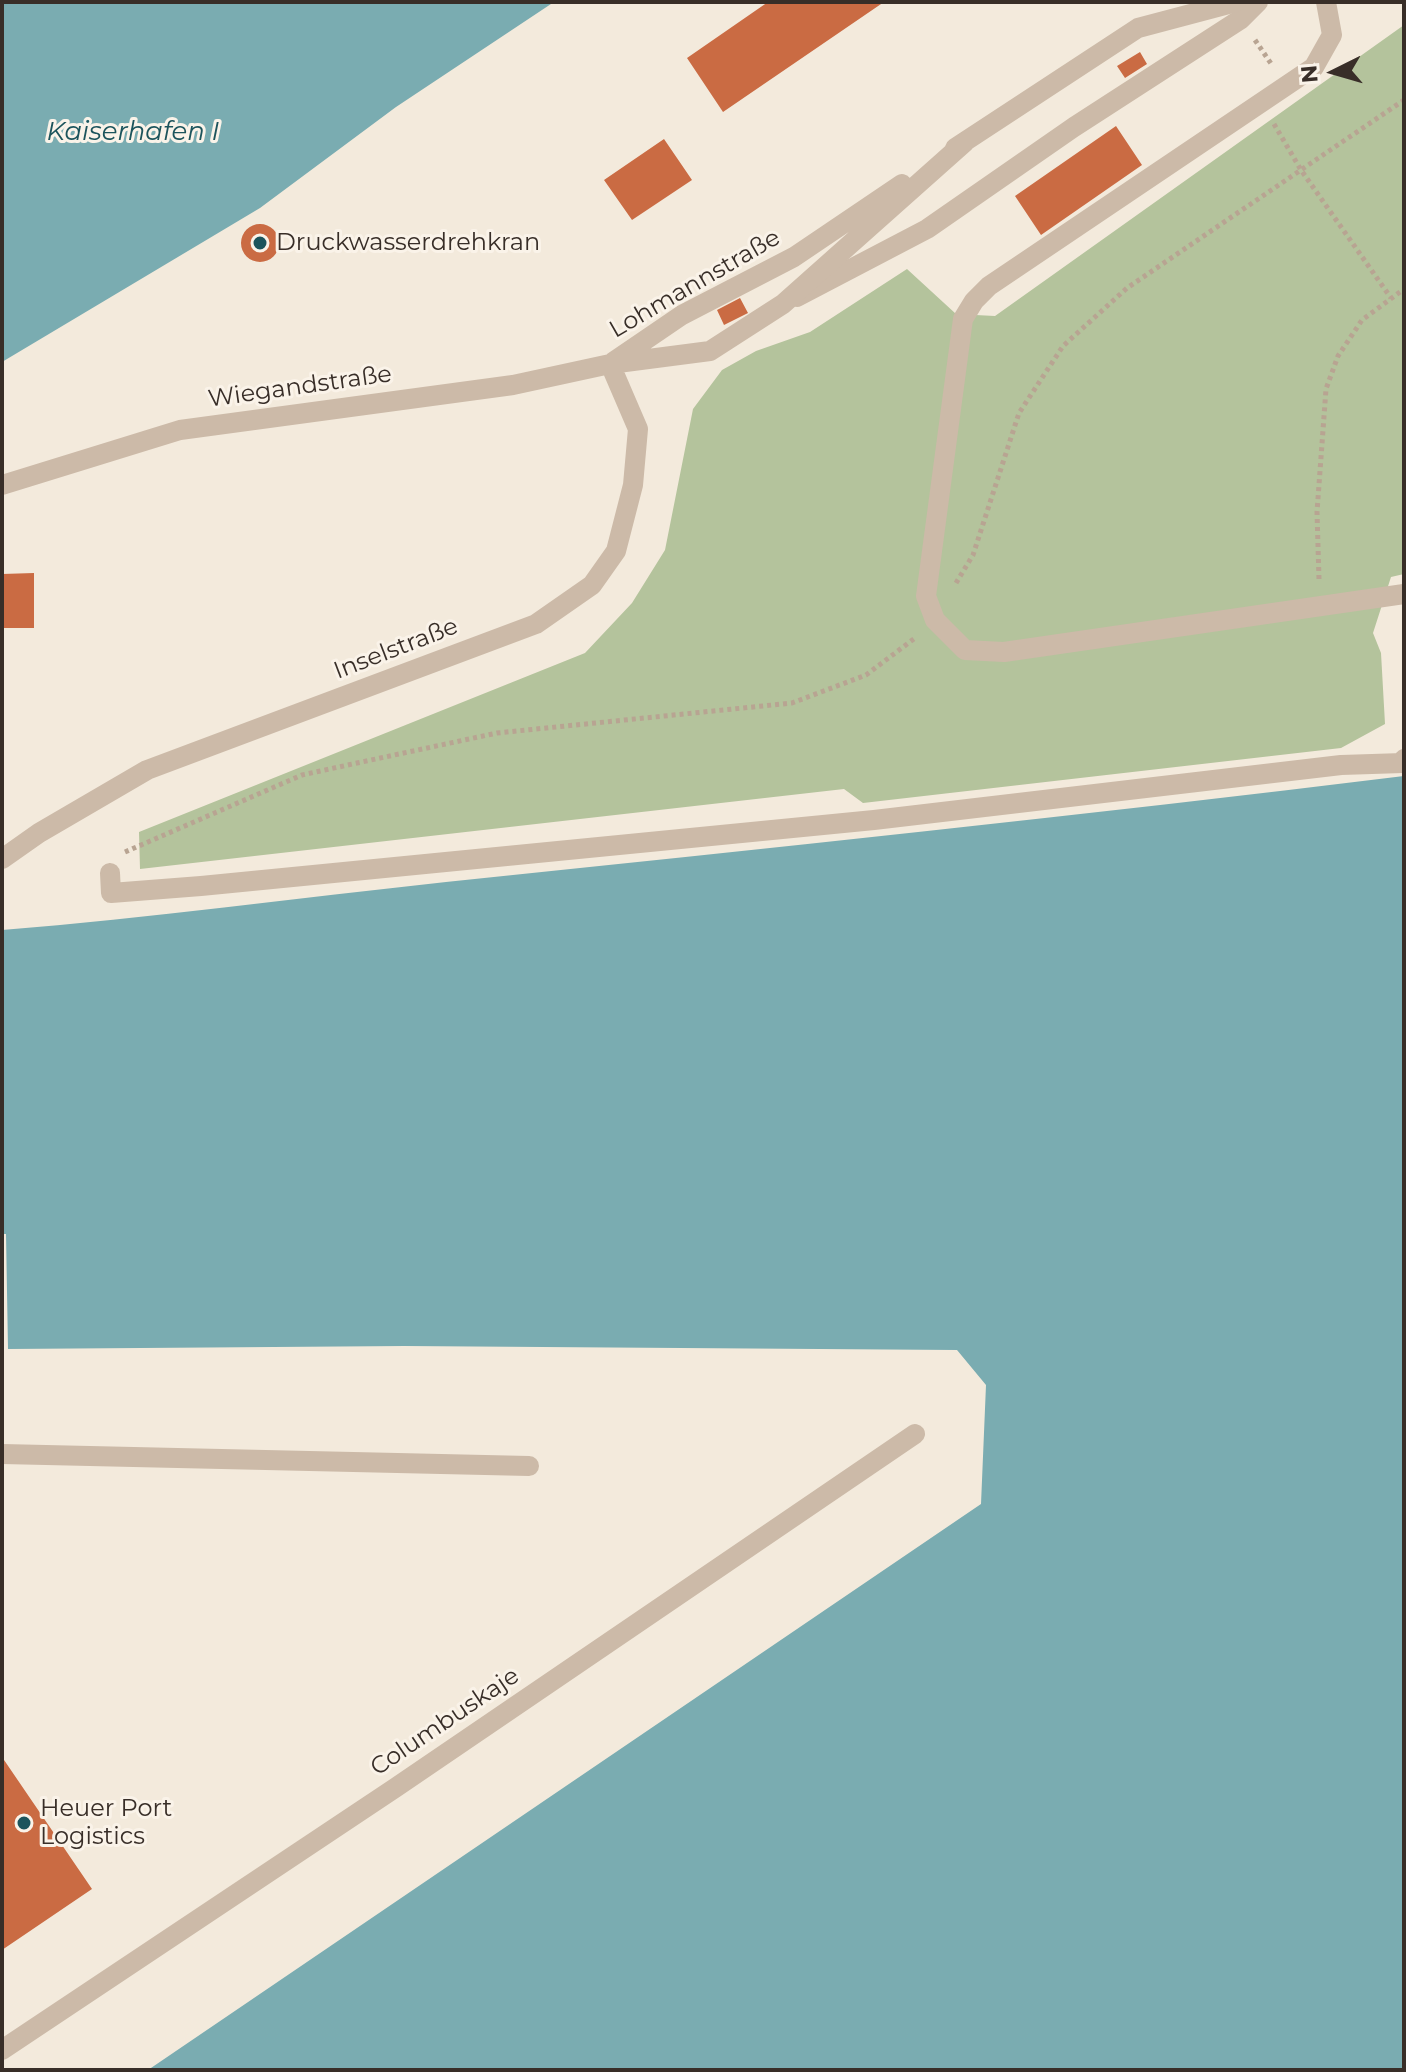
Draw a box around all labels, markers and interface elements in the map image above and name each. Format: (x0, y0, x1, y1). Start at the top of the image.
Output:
north arrow (1294, 32, 1374, 112)
text: N (1295, 64, 1324, 84)
water label: Kaiserhafen I (47, 116, 219, 148)
street label: Lohmannstraße (605, 224, 785, 344)
place label: Druckwasserdrehkran (276, 229, 540, 257)
marker: Druckwasserdrehkran (251, 234, 269, 252)
street label: Wiegandstraße (206, 360, 394, 414)
street label: Inselstraße (330, 612, 462, 686)
street label: Columbuskaje (365, 1662, 525, 1782)
place label: Heuer Port Logistics (40, 1795, 172, 1851)
marker: Heuer Port Logistics (15, 1814, 33, 1832)

